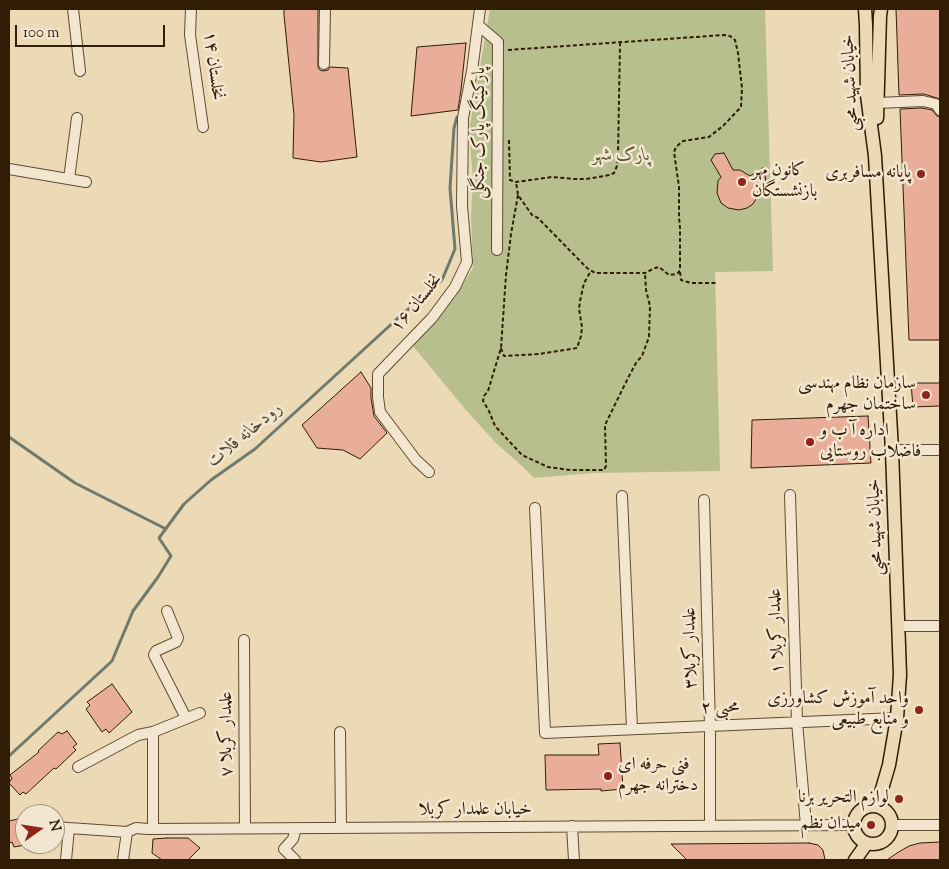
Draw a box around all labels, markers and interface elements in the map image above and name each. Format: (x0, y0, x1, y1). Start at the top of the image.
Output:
scale bar (18, 15, 168, 47)
text: 100 m (23, 23, 59, 44)
street label: نخلستان ۱۴ (197, 30, 227, 102)
street label: خیابان شهید محبی (839, 34, 865, 132)
street label: پارکینگ پارک جنگلی (470, 67, 492, 199)
park label: پارک شهر (592, 146, 650, 168)
place label: کانون مهر بازنشستگان (752, 161, 817, 203)
place label: پایانه مسافربری (825, 163, 911, 185)
marker: پایانه مسافربری (915, 168, 927, 180)
marker: کانون مهر بازنشستگان (736, 176, 748, 188)
street label: نخلستان ۱۶ (388, 271, 448, 337)
place label: سازمان نظام مهندسی ساختمان جهرم (798, 374, 916, 416)
marker: سازمان نظام مهندسی ساختمان جهرم (920, 389, 932, 401)
water label: رودخانه قلات (204, 398, 288, 474)
place label: اداره آ ب و فاضلاب روستایی (820, 421, 921, 464)
marker: اداره آ ب و فاضلاب روستایی (804, 436, 816, 448)
street label: خیابان شهید محبی (865, 478, 889, 576)
street label: علمدار کربلا ۱ (766, 588, 790, 674)
street label: علمدار کربلا۳ (680, 607, 704, 689)
place label: واحد آموزش کشاورزی و منابع طبیعی (767, 689, 909, 732)
street label: علمدار کربلا ۷ (217, 691, 239, 777)
street label: محبی ۲ (700, 698, 740, 720)
marker: واحد آموزش کشاورزی و منابع طبیعی (913, 704, 925, 716)
place label: فنی حرفه ای دخترانه جهرم (618, 755, 698, 798)
marker: فنی حرفه ای دخترانه جهرم (602, 770, 614, 782)
place label: لوازم التحریر برنا (798, 788, 889, 810)
marker: لوازم التحریر برنا (893, 793, 905, 805)
street label: خیابان علمدار کربلا (418, 800, 532, 822)
north arrow (15, 804, 65, 854)
place label: میدان نظم (800, 814, 861, 836)
text: N (43, 818, 65, 834)
marker: میدان نظم (865, 819, 877, 831)

